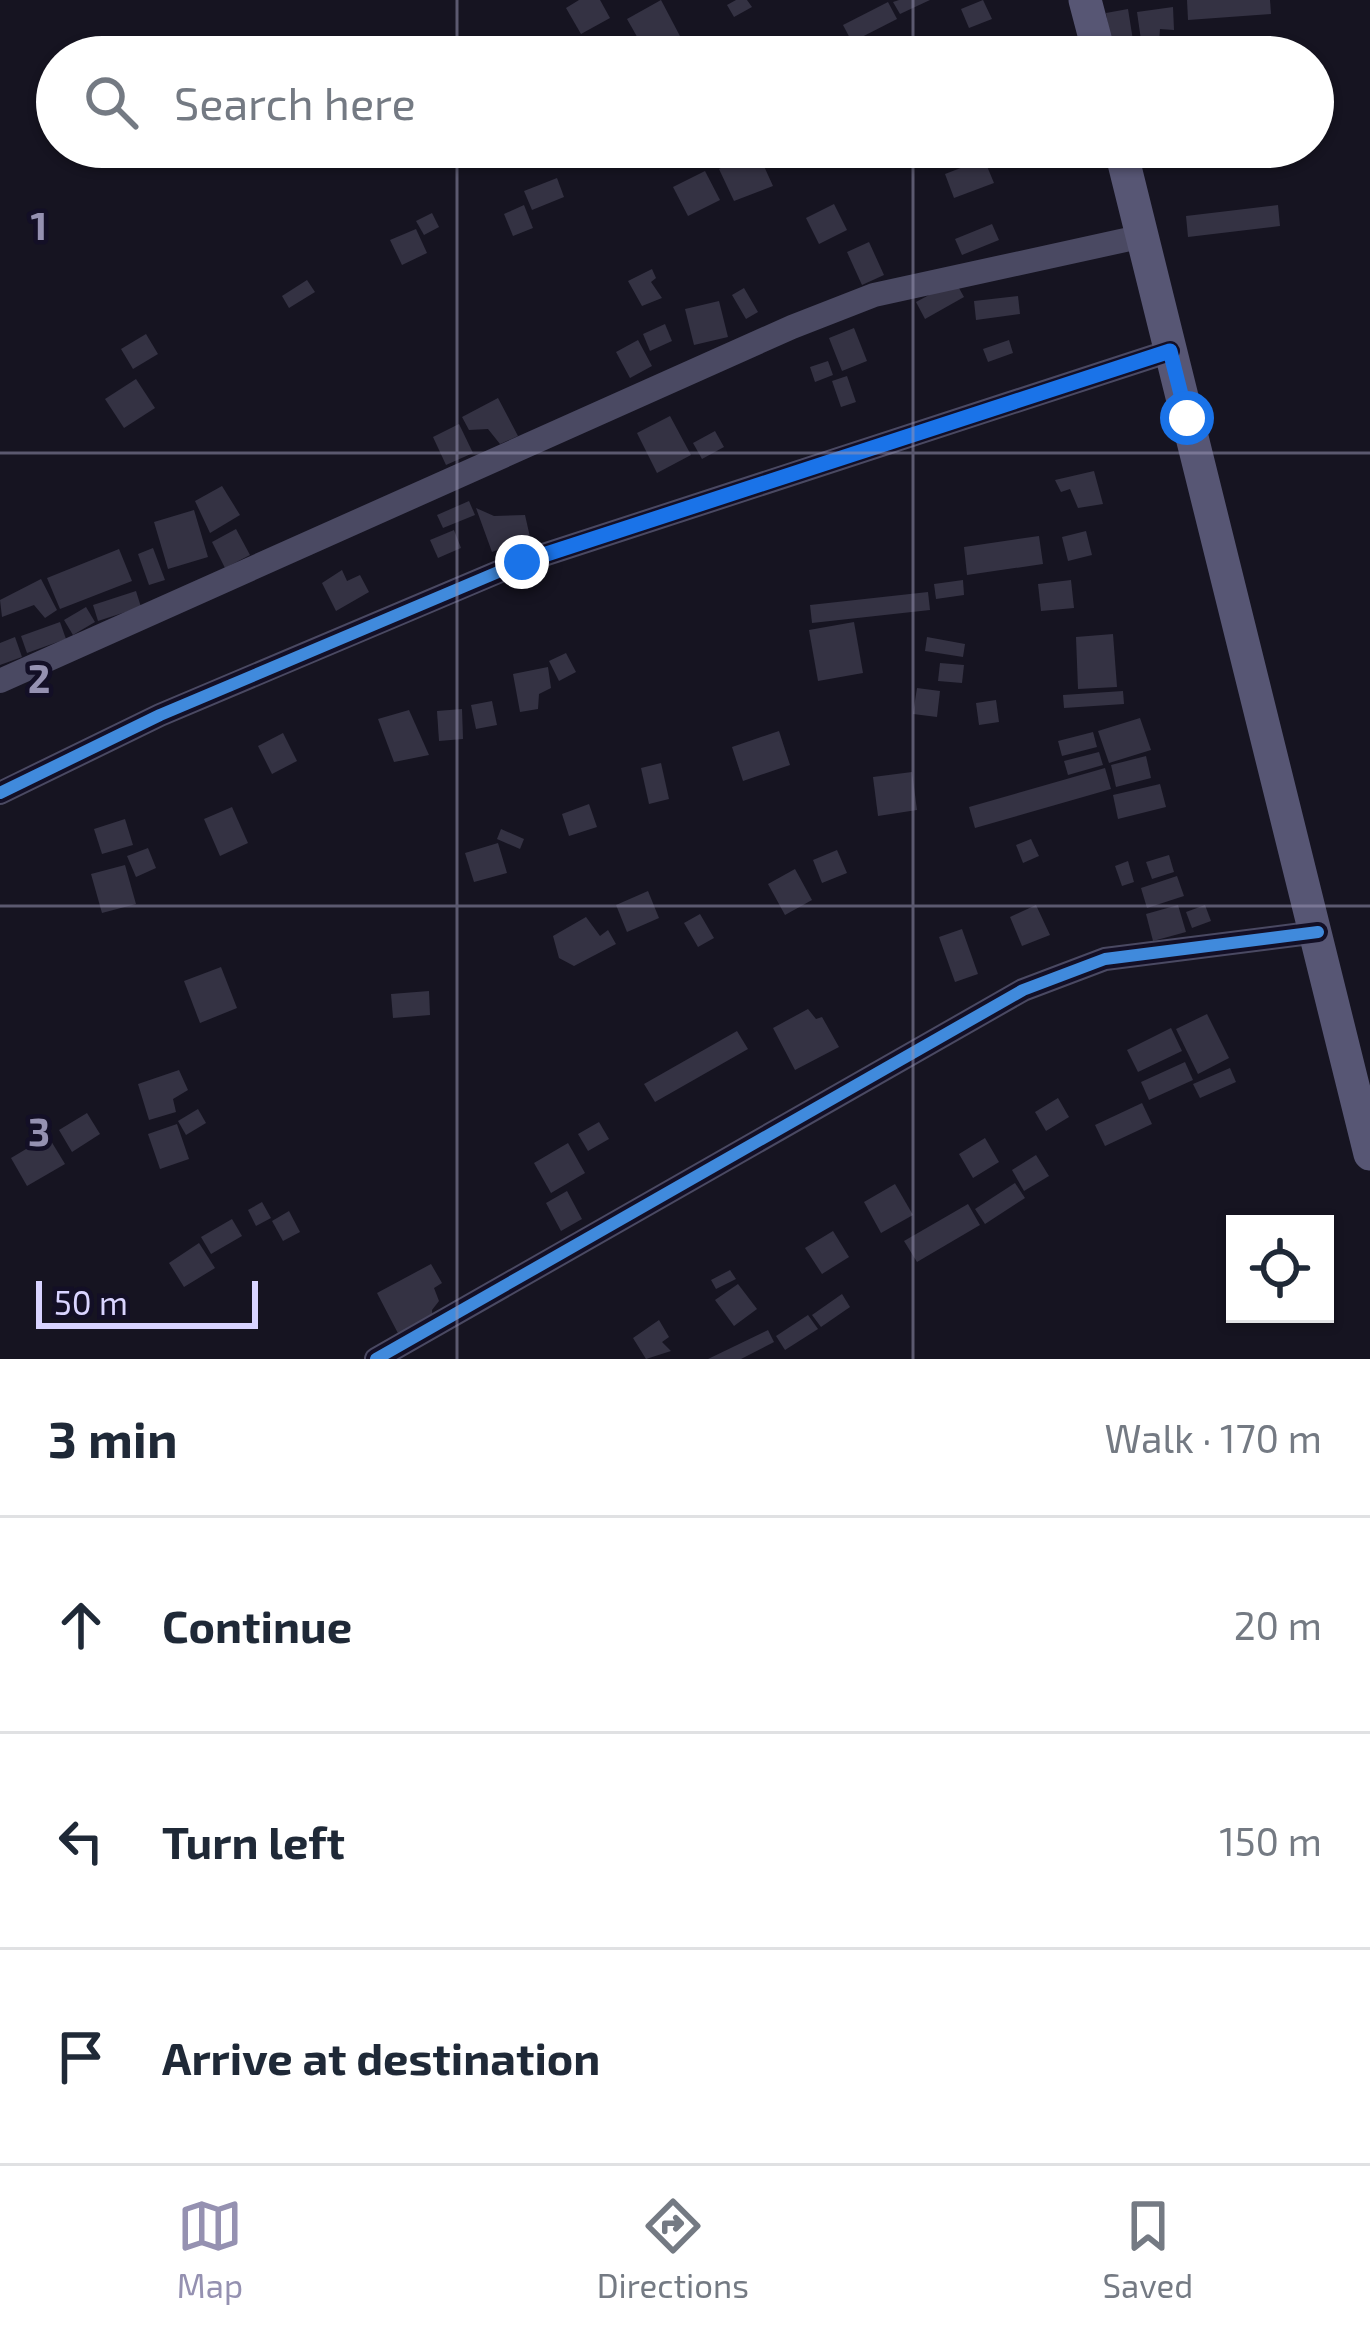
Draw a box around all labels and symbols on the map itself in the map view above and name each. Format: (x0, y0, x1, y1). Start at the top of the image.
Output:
text: 1 (31, 201, 47, 248)
route start (1160, 391, 1214, 445)
route end (495, 535, 549, 589)
text: 2 (28, 654, 50, 701)
text: 3 (28, 1107, 50, 1154)
scale bar (36, 1275, 258, 1328)

